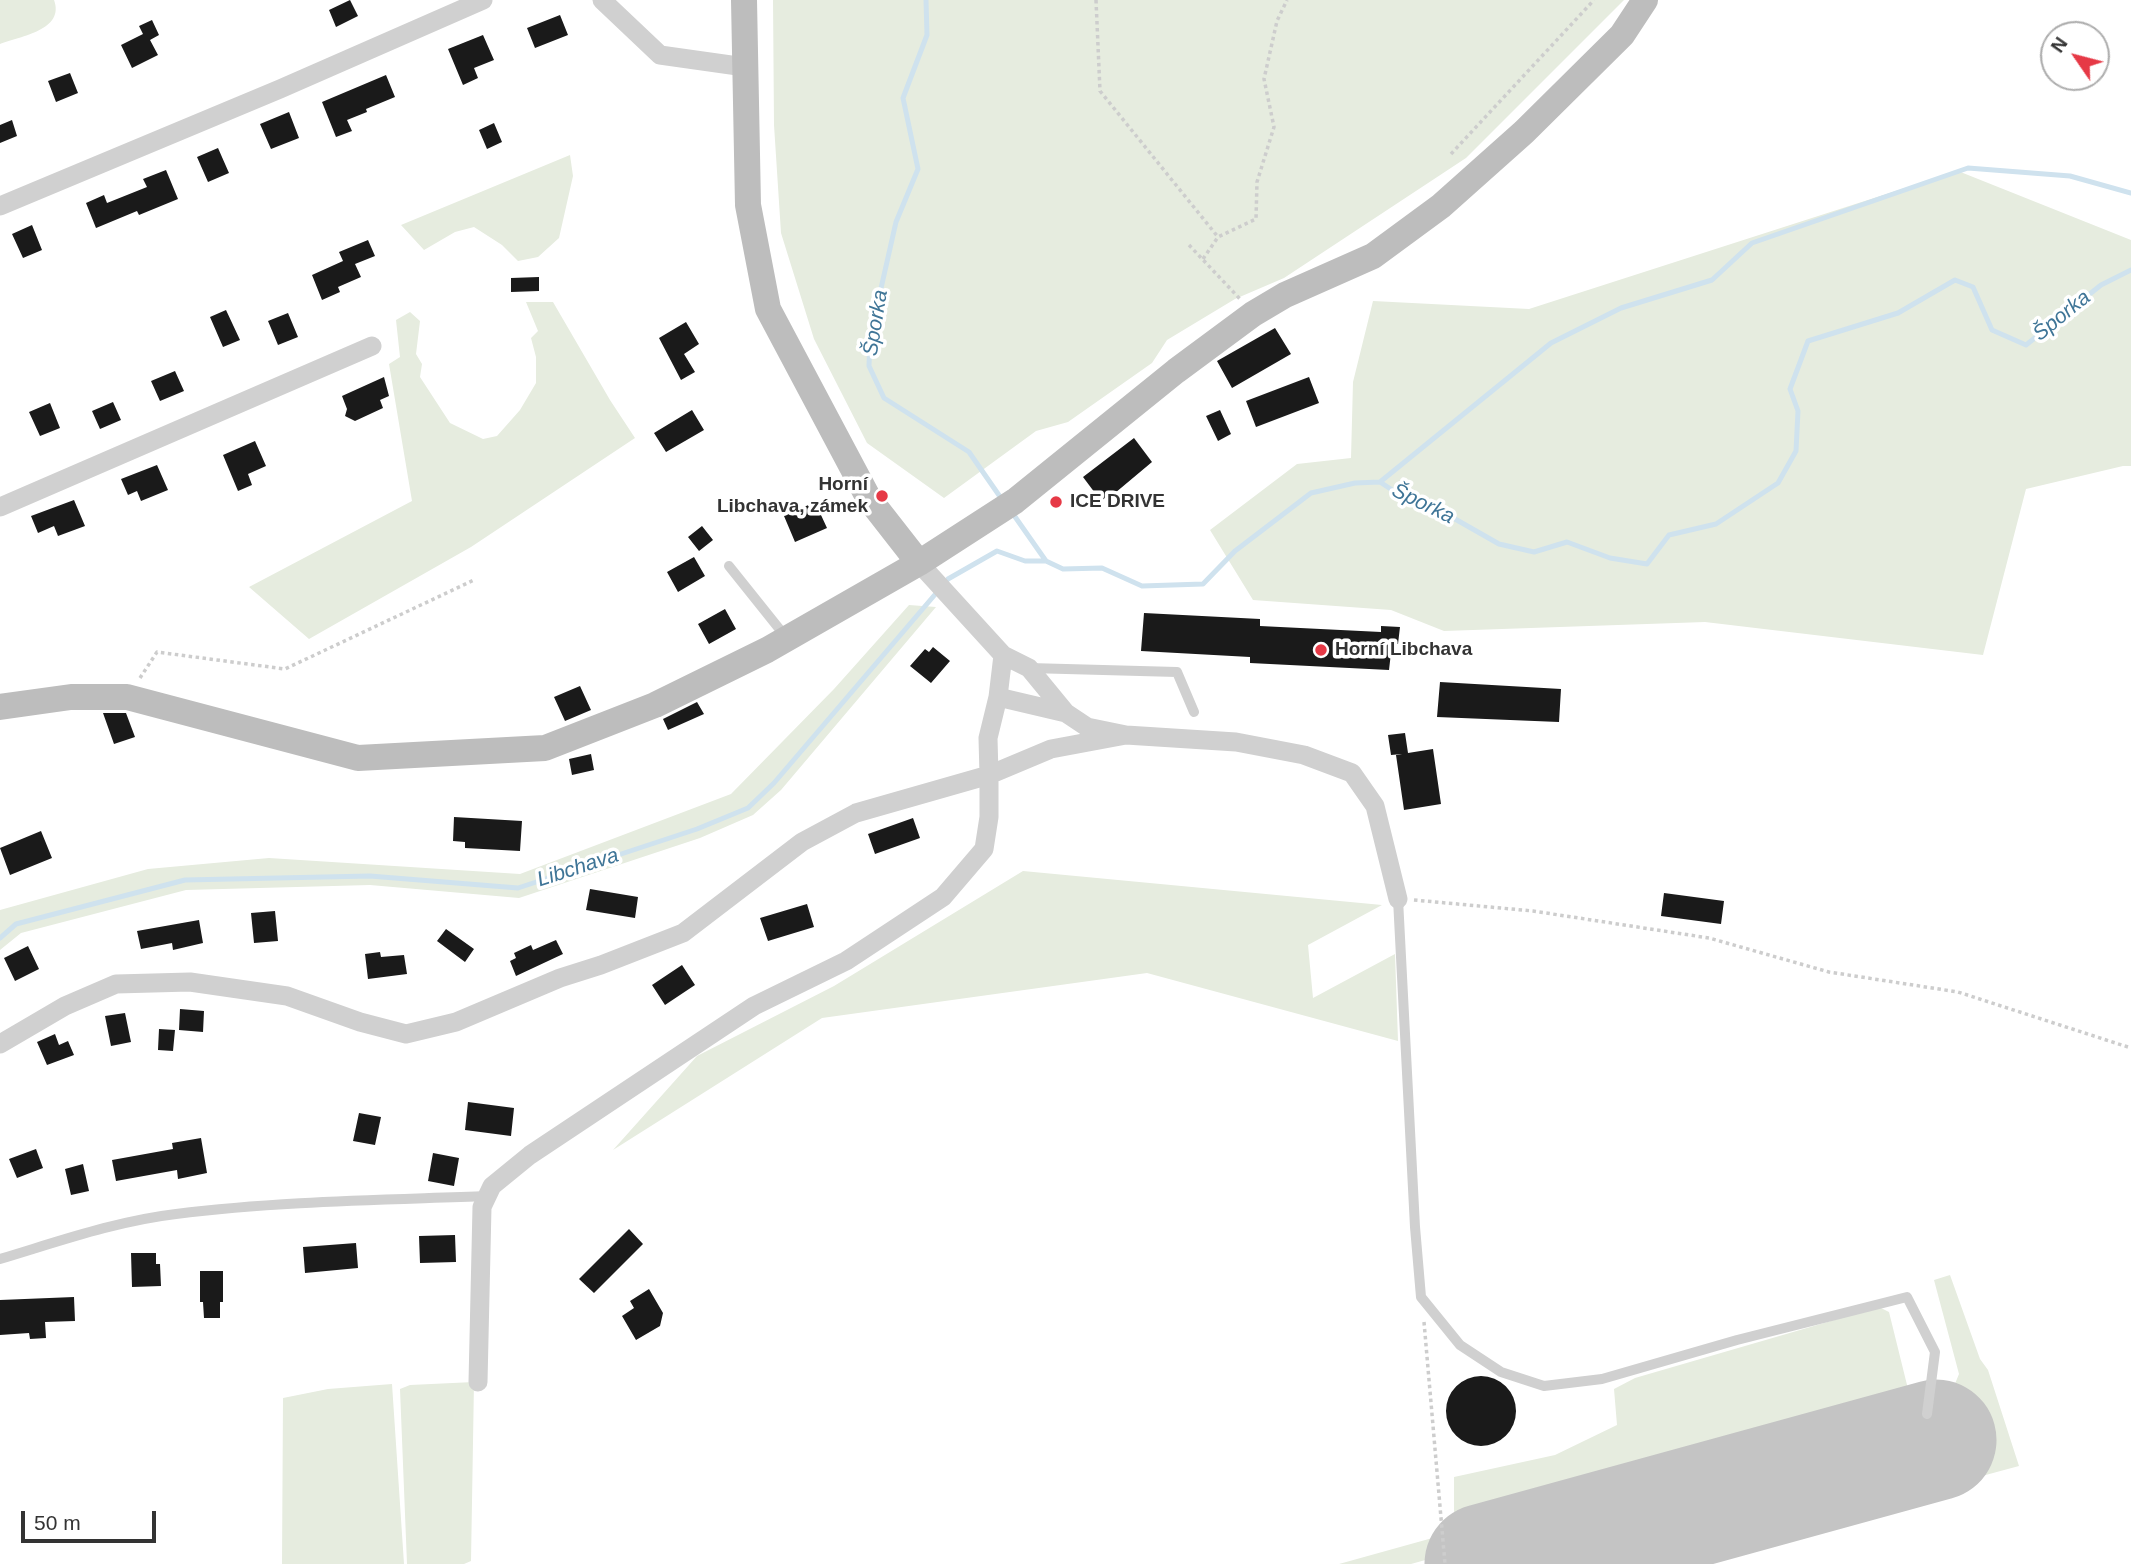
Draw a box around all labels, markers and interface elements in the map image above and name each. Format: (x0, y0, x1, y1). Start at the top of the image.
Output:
north arrow (2040, 21, 2110, 91)
text: N (2046, 33, 2072, 56)
water label: Šporka (2028, 285, 2096, 347)
water label: Šporka (858, 288, 894, 358)
place label: Horní Libchava, zámek (717, 474, 868, 518)
water label: Šporka (1388, 478, 1458, 530)
marker: Horní Libchava, zámek (874, 488, 890, 504)
place label: ICE DRIVE (1070, 491, 1165, 513)
marker: ICE DRIVE (1048, 494, 1064, 510)
place label: Horní Libchava (1335, 639, 1472, 661)
marker: Horní Libchava (1313, 642, 1329, 658)
water label: Libchava (534, 843, 622, 893)
scale bar (24, 1498, 159, 1542)
text: 50 m (34, 1511, 81, 1534)

